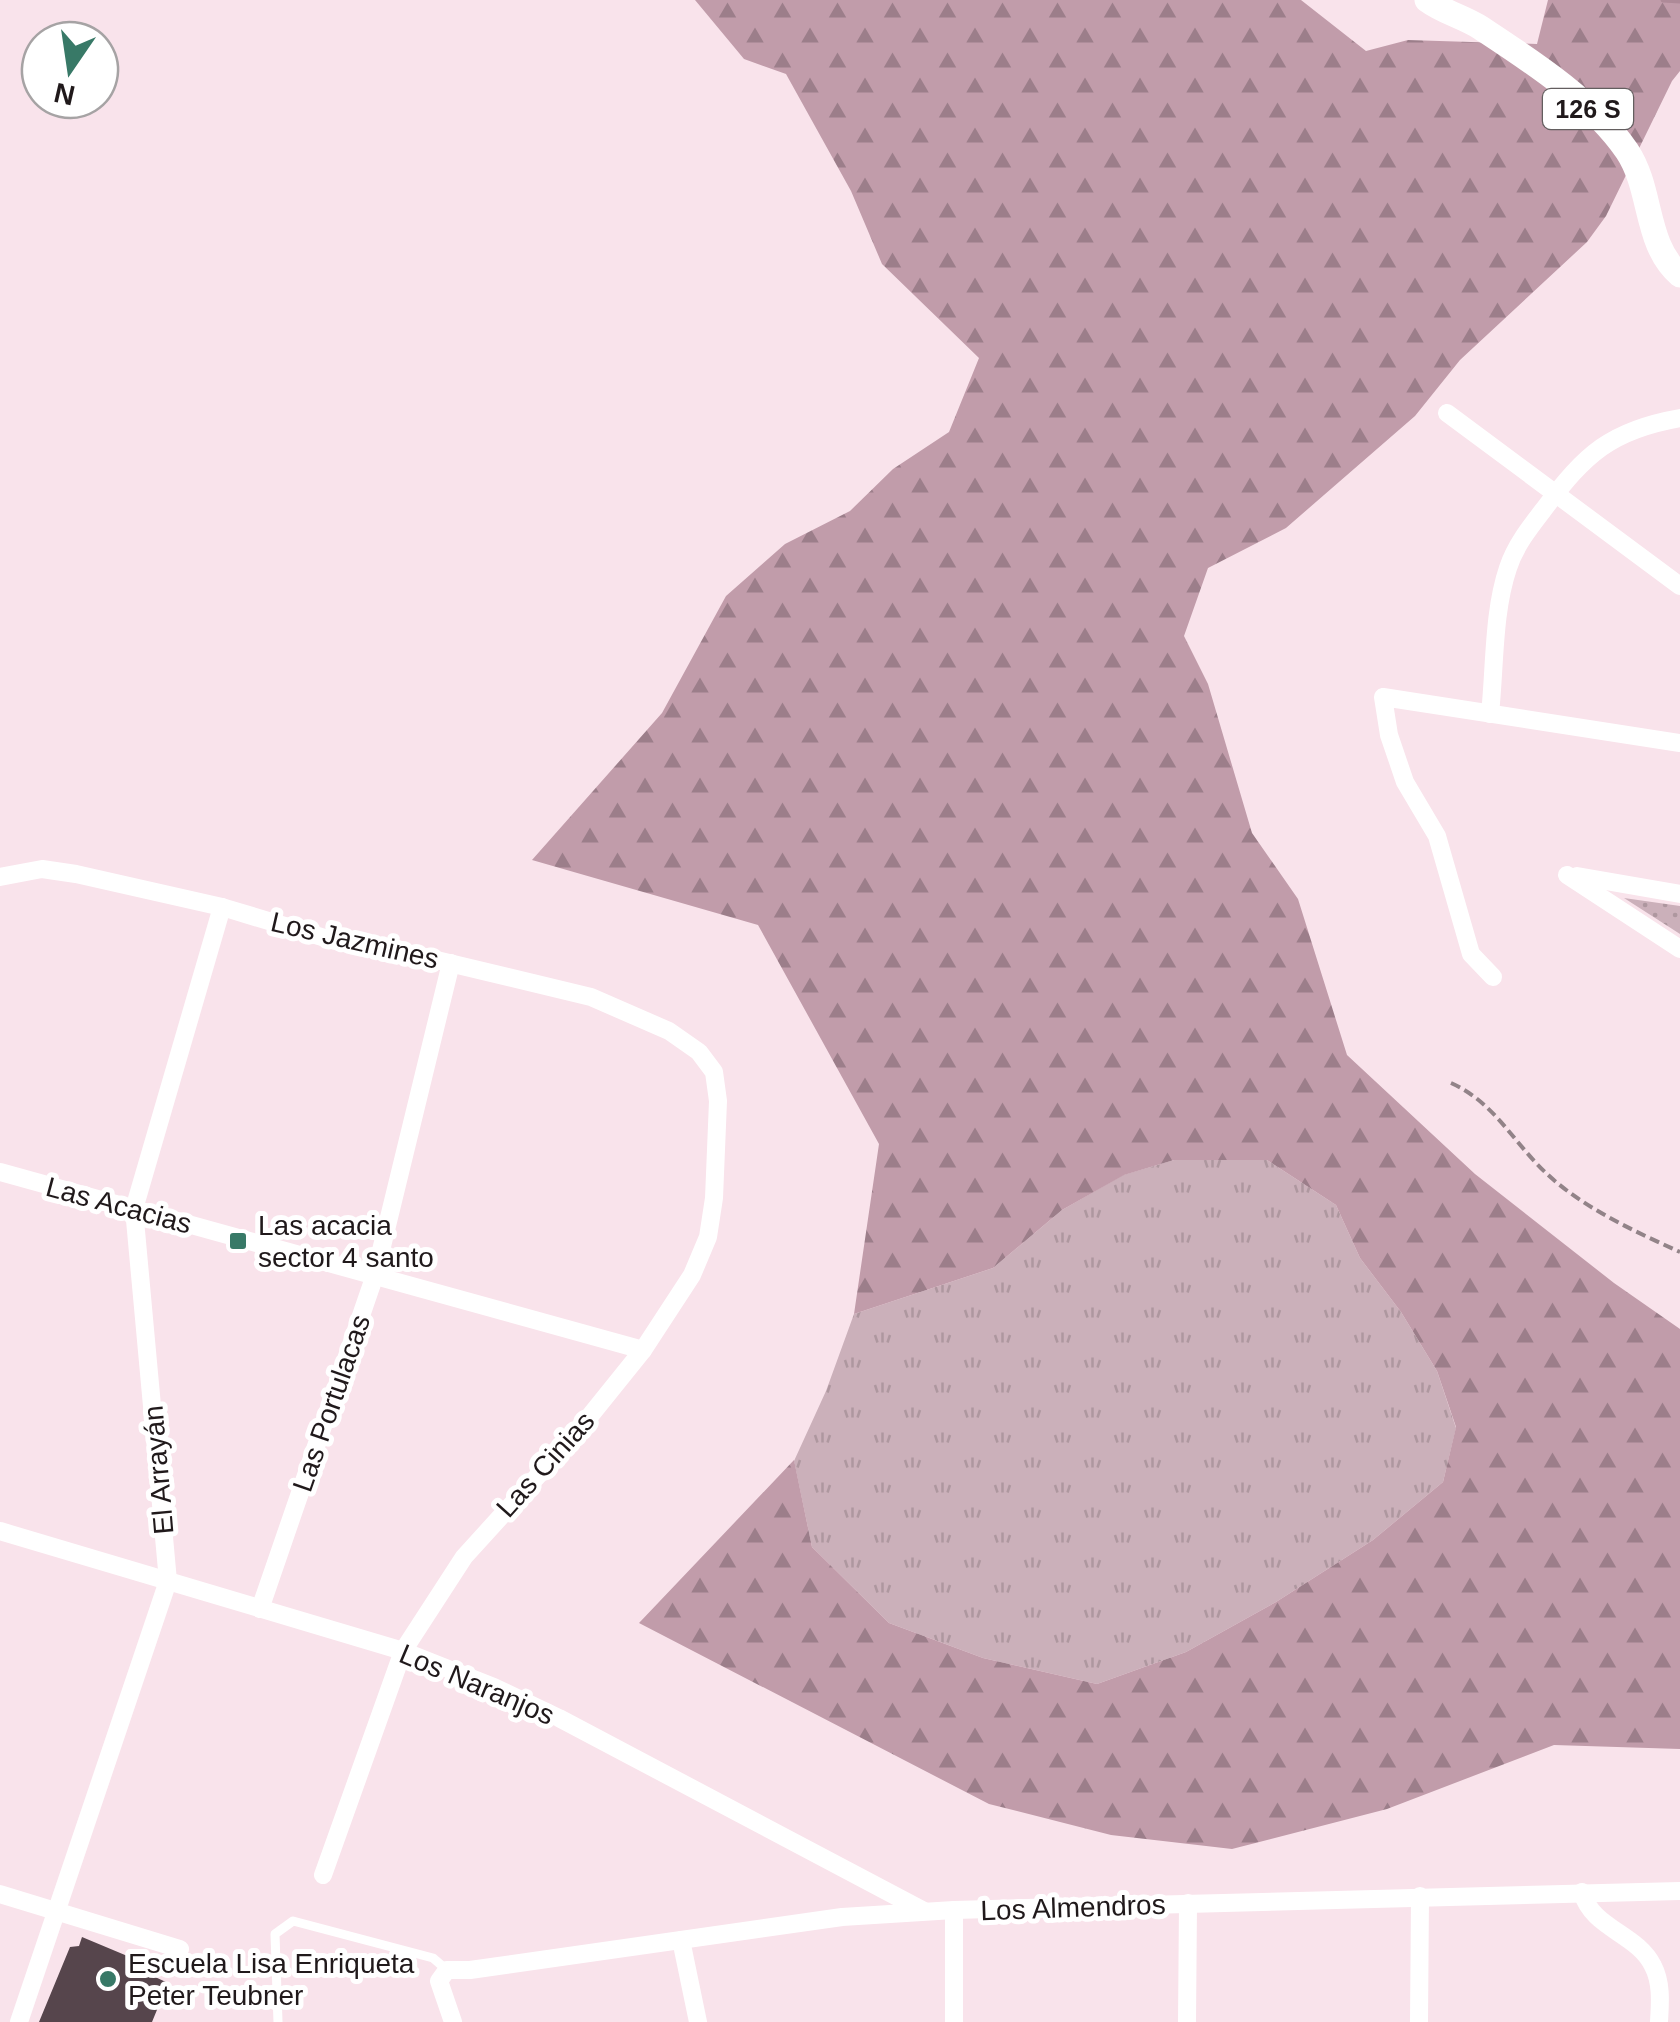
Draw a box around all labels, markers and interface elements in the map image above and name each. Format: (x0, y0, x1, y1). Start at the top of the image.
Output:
north arrow (20, 20, 120, 120)
text: N (51, 76, 78, 111)
road number: 126 S (1543, 89, 1633, 129)
street label: Los Jazmines (268, 906, 442, 975)
street label: Las Acacias (43, 1171, 195, 1240)
place label: Las acacia sector 4 santo (258, 1210, 434, 1273)
marker: Las acacia sector 4 santo (227, 1230, 249, 1252)
street label: Las Portulacas (287, 1311, 376, 1496)
street label: El Arrayán (137, 1404, 180, 1536)
street label: Las Cinias (490, 1405, 601, 1523)
street label: Los Naranjos (395, 1638, 559, 1731)
street label: Los Almendros (980, 1889, 1166, 1926)
place label: Escuela Lisa Enriqueta Peter Teubner (128, 1948, 415, 2011)
marker: Escuela Lisa Enriqueta Peter Teubner (97, 1968, 119, 1990)

